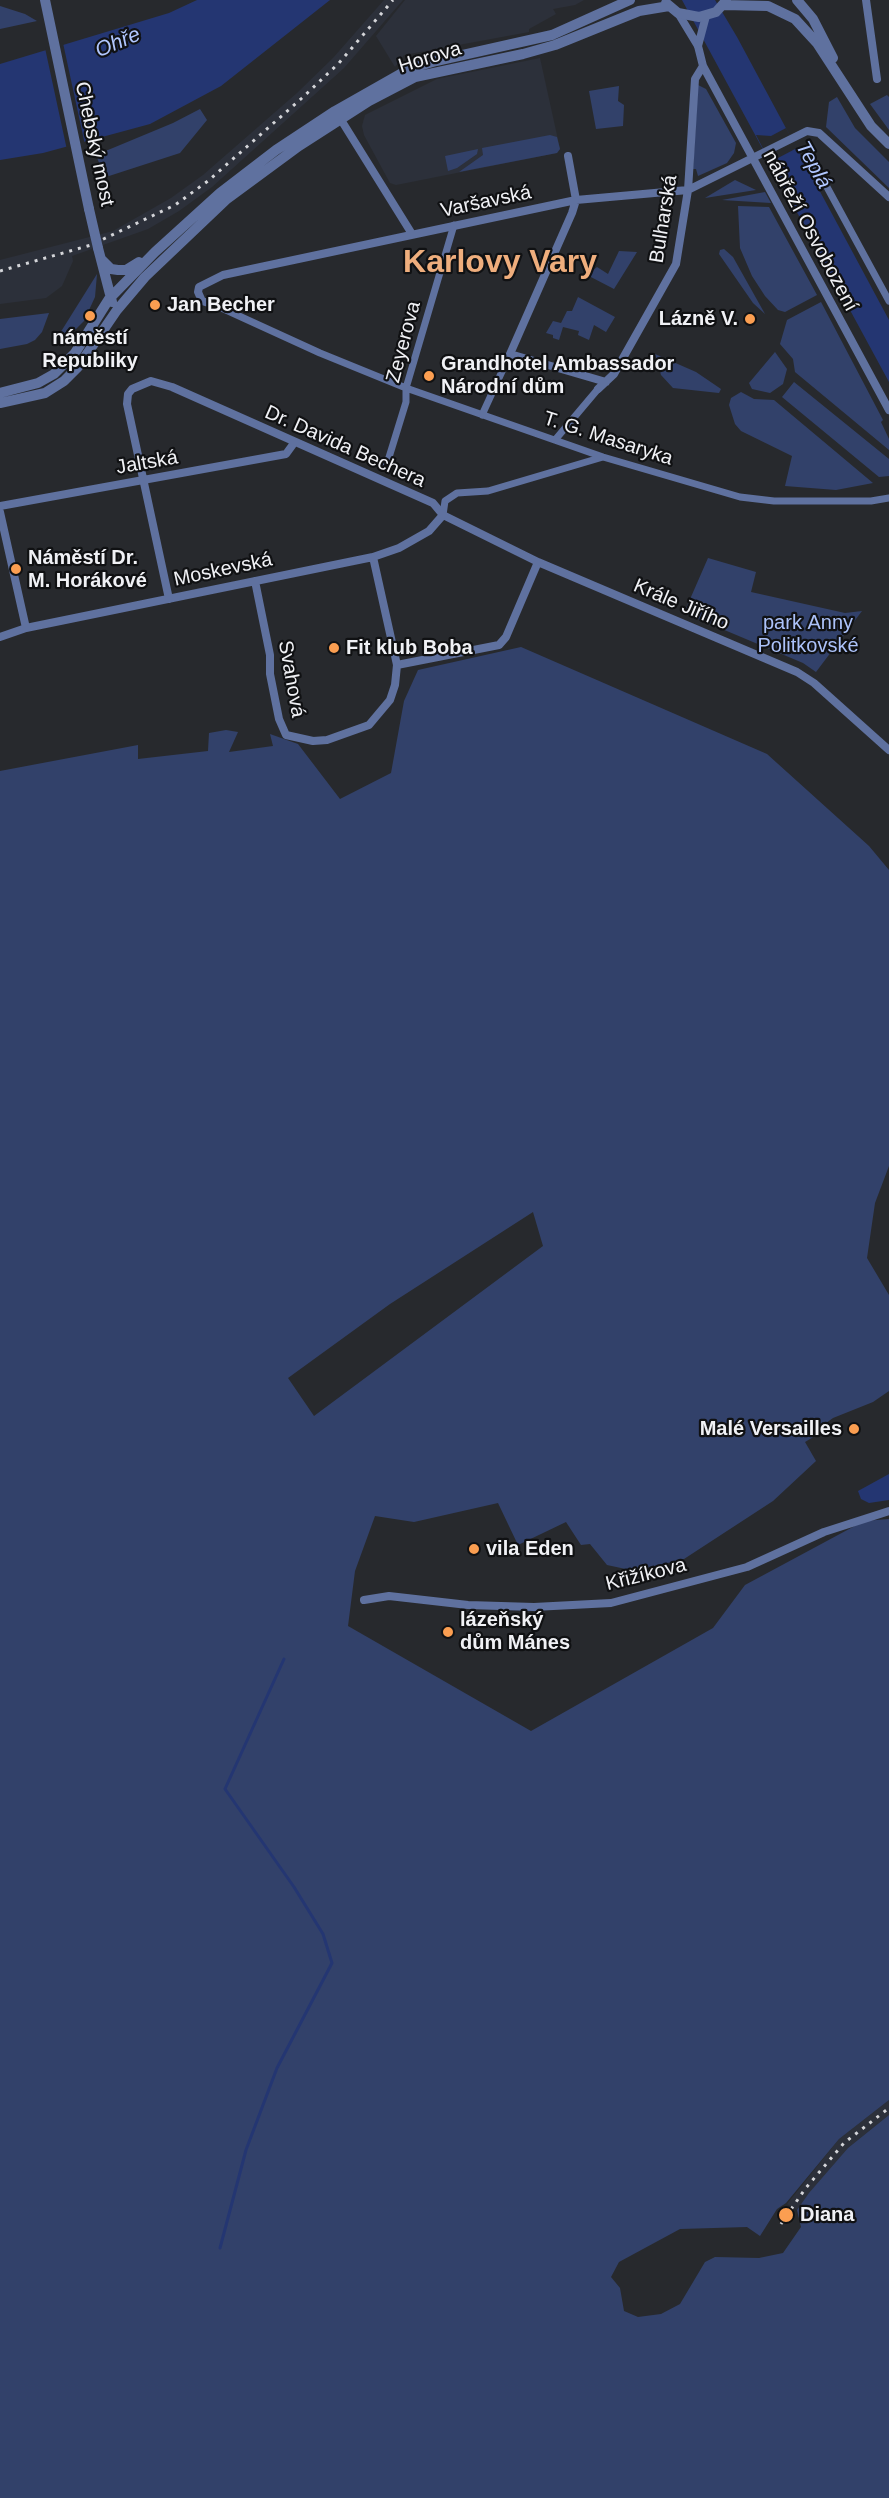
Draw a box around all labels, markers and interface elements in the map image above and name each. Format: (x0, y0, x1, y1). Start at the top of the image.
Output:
water label: Ohře (92, 22, 144, 64)
street label: Horova (396, 37, 464, 79)
street label: Chebský most (69, 80, 119, 208)
water label: Teplá (790, 137, 836, 193)
street label: nábřeží Osvobození (757, 146, 863, 316)
street label: Bulharská (645, 173, 683, 265)
street label: Varšavská (439, 181, 533, 223)
district label: Karlovy Vary (403, 244, 597, 282)
place label: Jan Becher (167, 293, 275, 317)
marker: Jan Becher (148, 298, 162, 312)
street label: Zeyerova (382, 299, 426, 385)
place label: Lázně V. (659, 307, 738, 331)
marker: náměstí Republiky (83, 309, 97, 323)
marker: Lázně V. (743, 312, 757, 326)
place label: náměstí Republiky (42, 326, 138, 373)
place label: Grandhotel Ambassador Národní dům (441, 352, 674, 399)
marker: Grandhotel Ambassador Národní dům (422, 369, 436, 383)
street label: Dr. Davida Bechera (261, 401, 429, 493)
street label: T. G. Masaryka (540, 407, 676, 471)
street label: Jaltská (114, 446, 180, 480)
place label: Náměstí Dr. M. Horákové (28, 546, 147, 593)
street label: Moskevská (172, 548, 274, 592)
marker: Náměstí Dr. M. Horákové (9, 562, 23, 576)
street label: Krále Jiřího (630, 574, 732, 636)
park label: park Anny Politkovské (757, 611, 859, 658)
place label: Fit klub Boba (346, 636, 473, 660)
street label: Svahová (272, 639, 310, 719)
marker: Fit klub Boba (327, 641, 341, 655)
place label: Malé Versailles (700, 1417, 842, 1441)
marker: Malé Versailles (847, 1422, 861, 1436)
place label: vila Eden (486, 1537, 574, 1561)
marker: vila Eden (467, 1542, 481, 1556)
street label: Křižíkova (603, 1553, 689, 1597)
place label: lázeňský dům Mánes (460, 1608, 570, 1655)
marker: lázeňský dům Mánes (441, 1625, 455, 1639)
place label: Diana (800, 2203, 854, 2227)
marker: Diana (777, 2206, 795, 2224)

